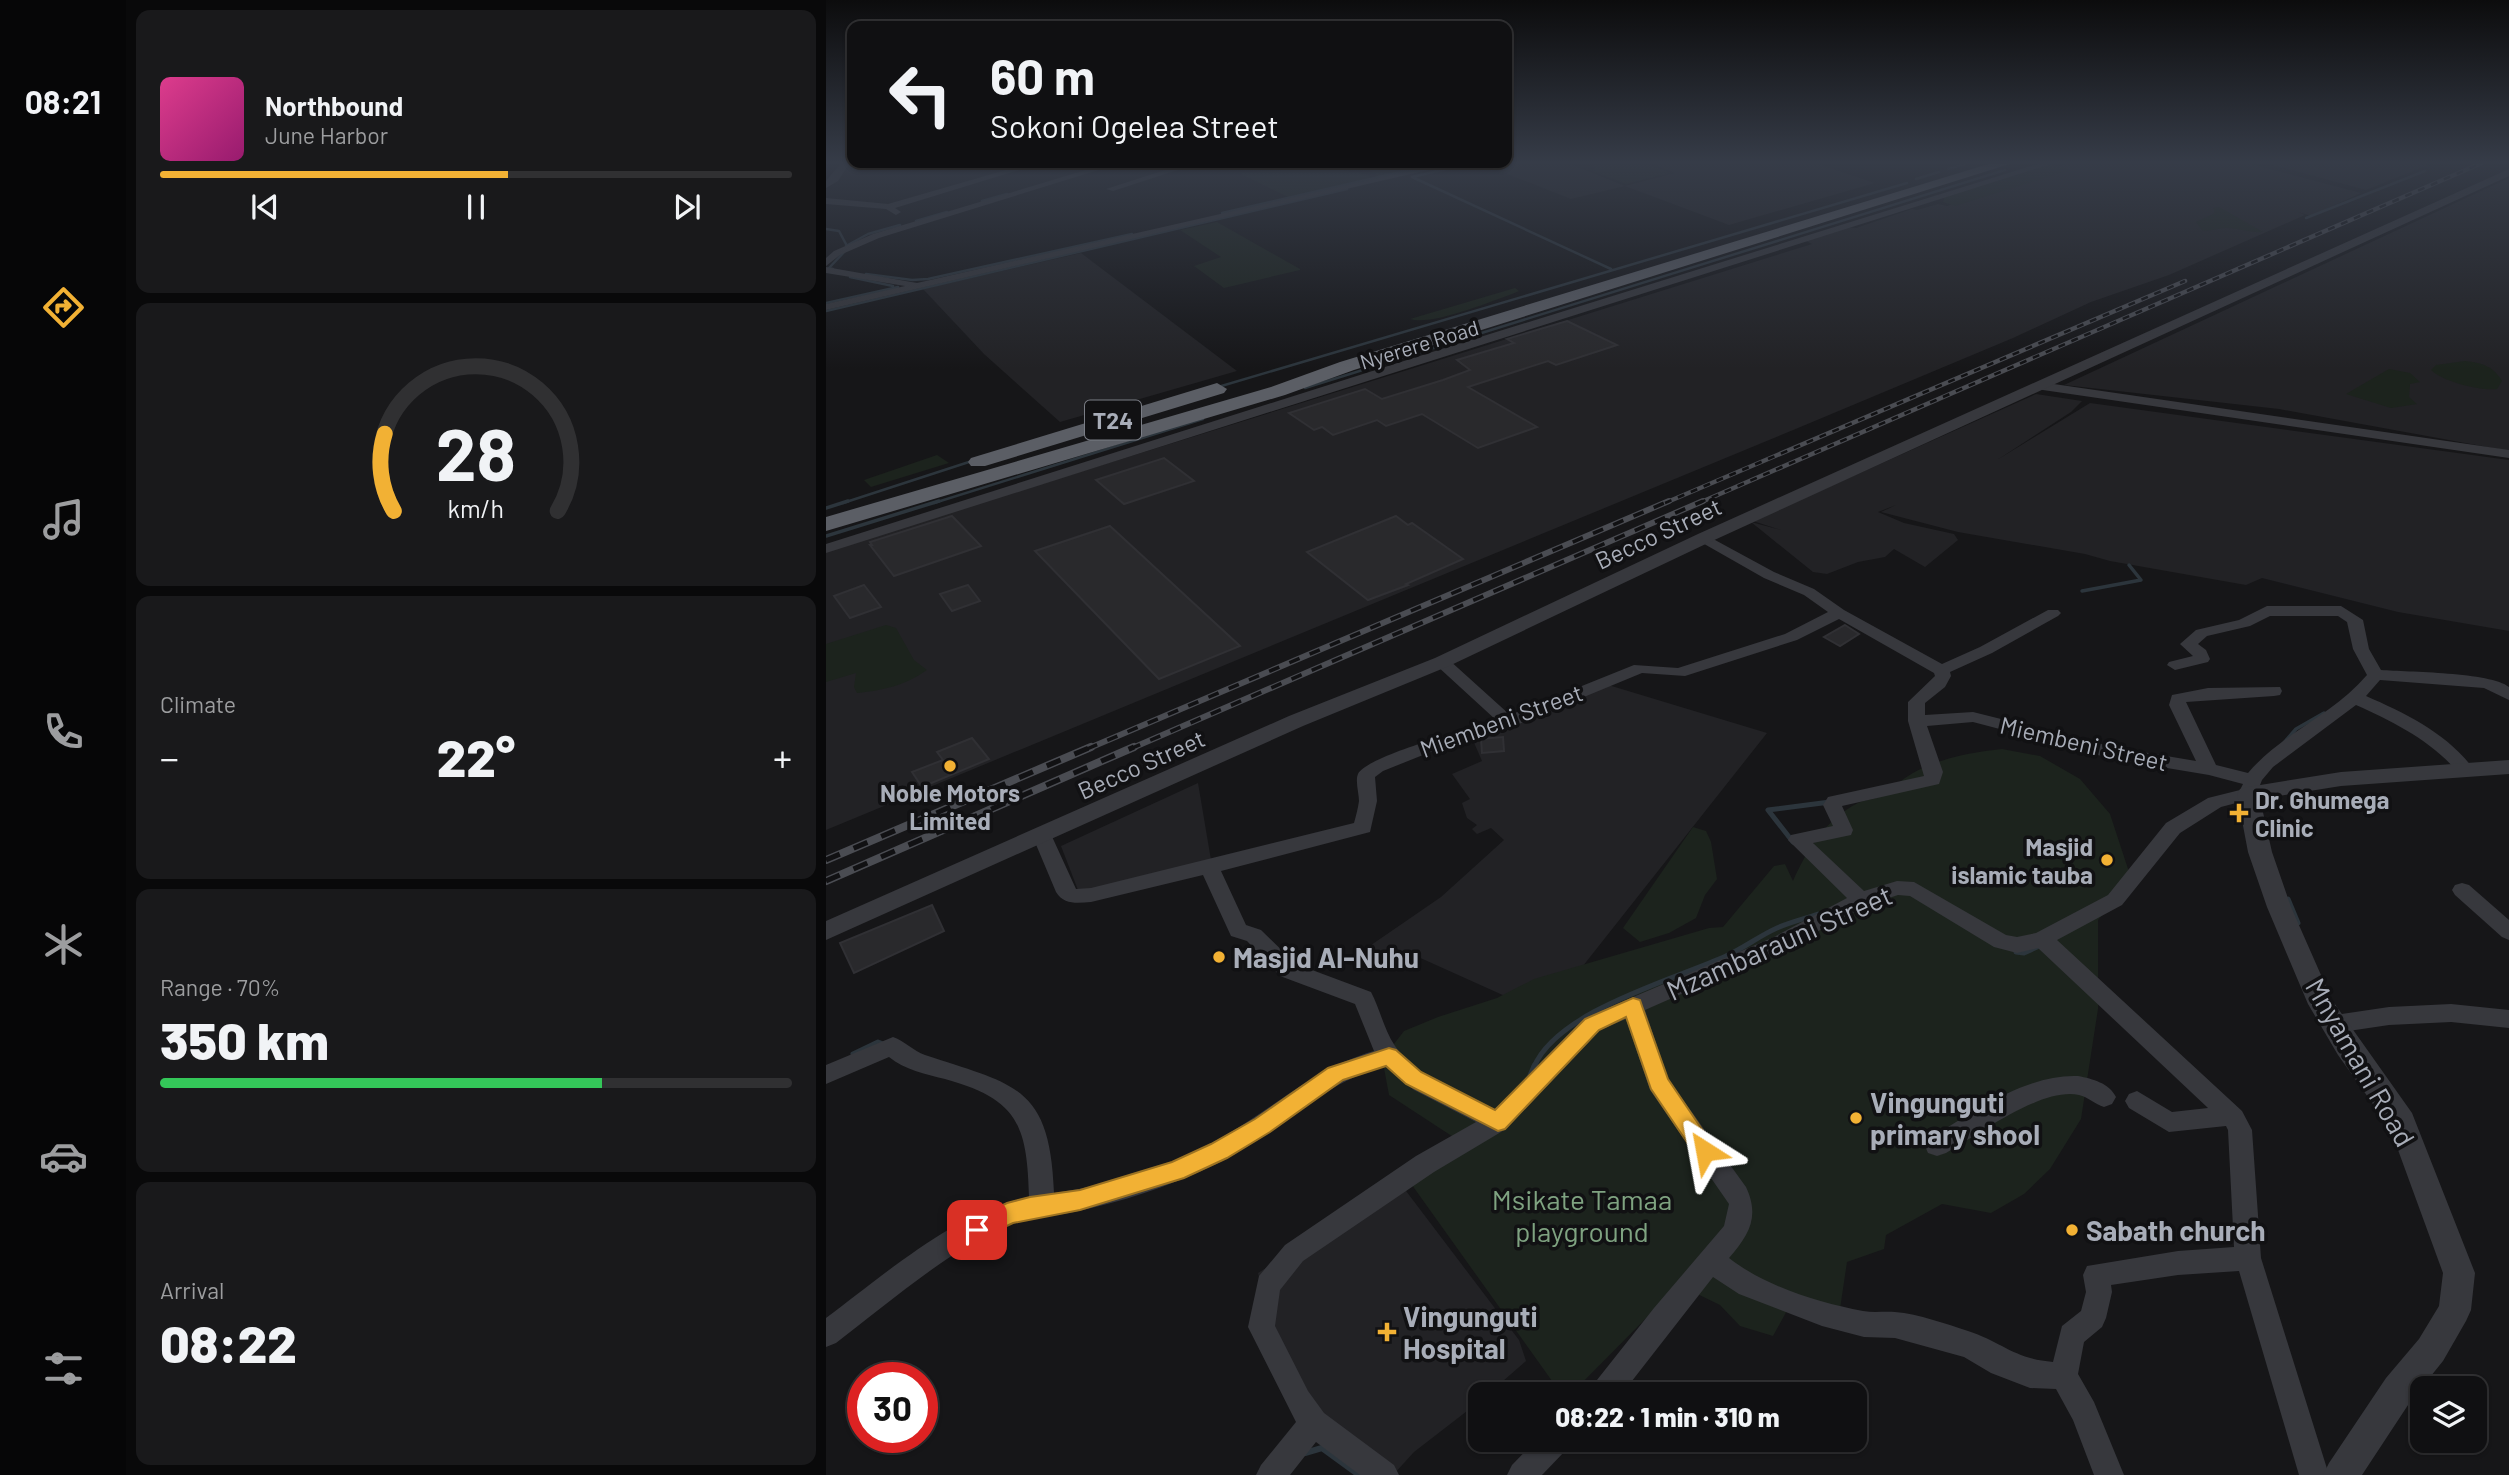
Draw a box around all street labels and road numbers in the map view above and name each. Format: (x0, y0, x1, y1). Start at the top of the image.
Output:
street label: Nyerere Road (1357, 314, 1481, 374)
road number: T24 (1085, 400, 1141, 440)
street label: Becco Street (1590, 491, 1726, 575)
street label: Miembeni Street (1416, 677, 1586, 763)
street label: Miembeni Street (1997, 710, 2171, 776)
street label: Becco Street (1073, 723, 1209, 805)
street label: Mzambarauni Street (1661, 877, 1897, 1007)
street label: Mnyamani Road (2299, 972, 2423, 1152)

